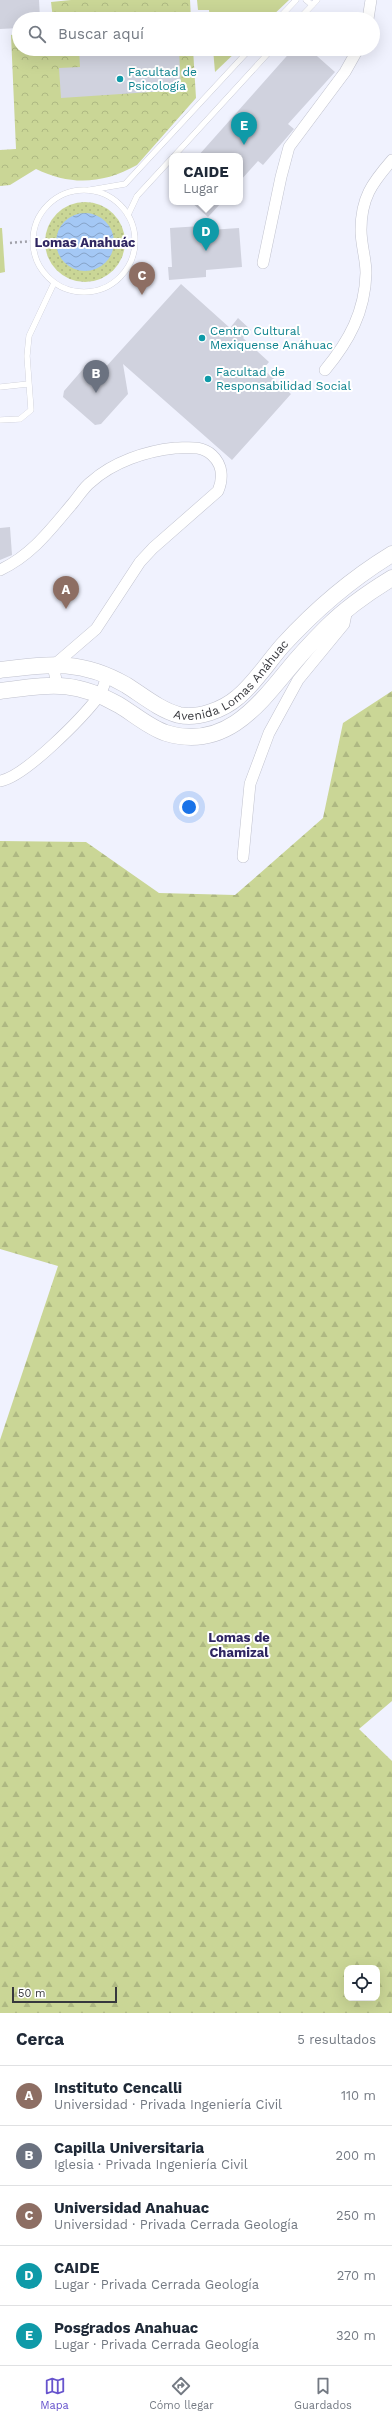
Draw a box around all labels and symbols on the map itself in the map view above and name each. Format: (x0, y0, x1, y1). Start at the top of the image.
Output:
place label: Facultad de Psicología (128, 65, 197, 93)
marker: Facultad de Psicología (115, 74, 125, 84)
pin: E (231, 112, 257, 145)
pin: D (193, 218, 219, 251)
district label: Lomas Anahuác (34, 235, 136, 250)
pin: C (129, 262, 155, 295)
place label: Centro Cultural Mexiquense Anáhuac (210, 324, 333, 352)
marker: Centro Cultural Mexiquense Anáhuac (197, 333, 207, 343)
pin: B (83, 360, 109, 393)
place label: Facultad de Responsabilidad Social (216, 365, 351, 393)
marker: Facultad de Responsabilidad Social (203, 374, 213, 384)
pin: A (53, 576, 79, 609)
street label: Avenida Lomas Anáhuac (172, 637, 292, 723)
your location (179, 797, 199, 817)
district label: Lomas de Chamizal (208, 1630, 270, 1660)
scale bar (12, 1985, 117, 2004)

